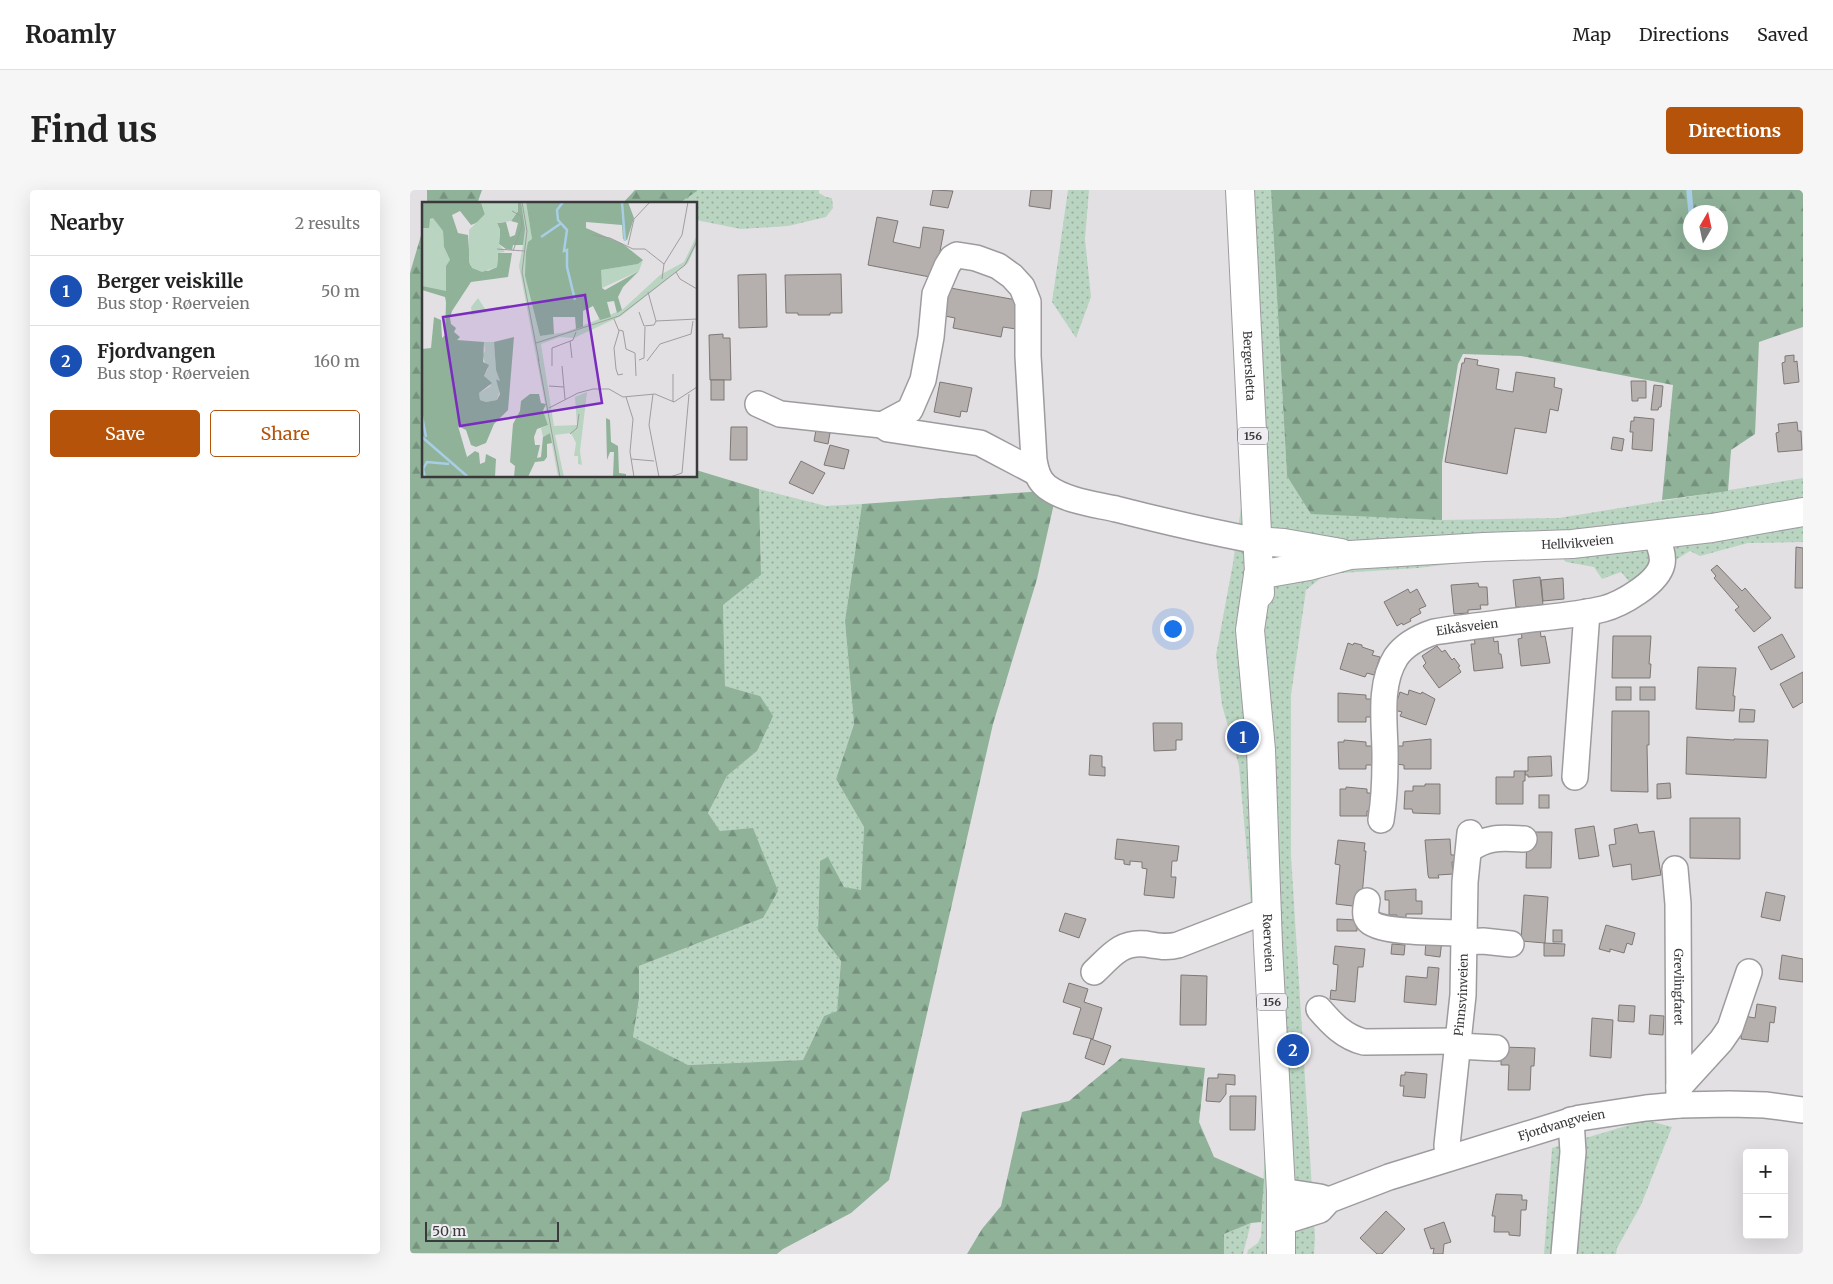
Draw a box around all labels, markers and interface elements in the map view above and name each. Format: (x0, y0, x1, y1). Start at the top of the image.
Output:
text: Roamly (25, 19, 116, 50)
text: Map (1573, 23, 1611, 46)
text: Directions (1639, 23, 1729, 46)
text: Saved (1757, 23, 1808, 46)
button: Directions (1666, 107, 1803, 154)
text: Find us (30, 108, 157, 152)
inset map (422, 202, 698, 478)
north arrow (1683, 205, 1728, 250)
text: Nearby (50, 209, 124, 236)
text: 2 results (295, 213, 360, 233)
text: Berger veiskille (97, 269, 243, 293)
text: 1 (62, 281, 70, 301)
text: 50 m (321, 281, 360, 301)
text: Bus stop · Røerveien (97, 293, 250, 313)
street label: Bergersletta (1240, 330, 1258, 402)
text: Fjordvangen (97, 339, 215, 363)
text: 2 (61, 351, 71, 371)
text: 160 m (314, 351, 360, 371)
text: Bus stop · Røerveien (97, 363, 250, 383)
button: Save (50, 410, 200, 457)
button: Share (210, 410, 360, 457)
road number: 156 (1238, 428, 1268, 445)
street label: Hellvikveien (1541, 531, 1614, 552)
street label: Eikåsveien (1435, 615, 1499, 639)
your location (1160, 616, 1186, 642)
pin: 1 (1227, 718, 1259, 756)
street label: Røerveien (1260, 913, 1277, 972)
street label: Grevlingfaret (1671, 949, 1687, 1026)
street label: Pinnsvinveien (1451, 953, 1471, 1037)
road number: 156 (1257, 994, 1287, 1010)
pin: 2 (1277, 1031, 1309, 1069)
street label: Fjordvangveien (1516, 1106, 1606, 1144)
map controls (1743, 1149, 1788, 1239)
button: + (1743, 1149, 1788, 1194)
button: − (1743, 1194, 1788, 1239)
scale bar (425, 1219, 559, 1242)
text: 50 m (432, 1222, 466, 1240)

